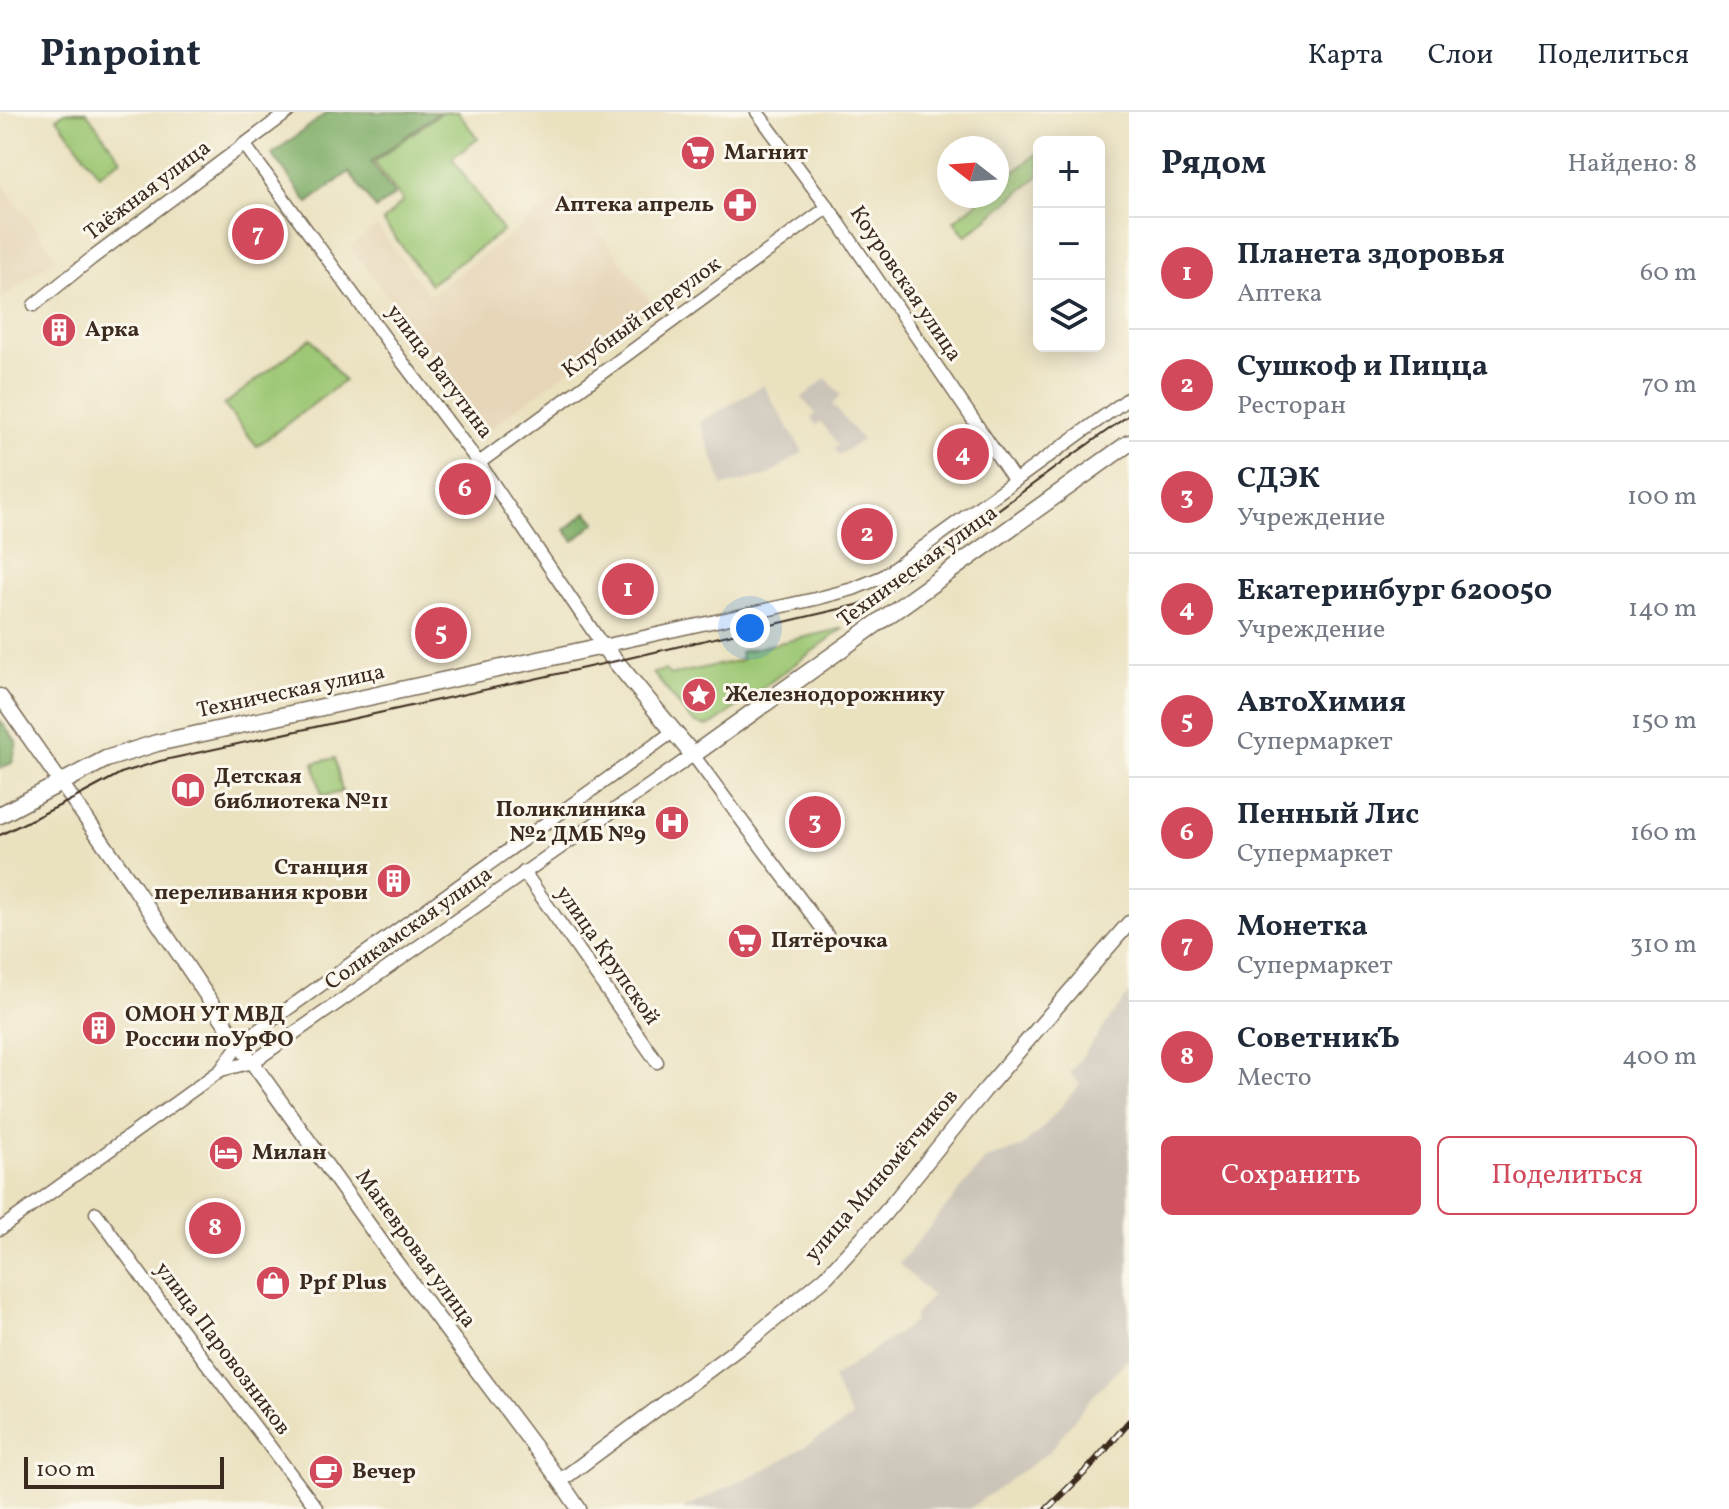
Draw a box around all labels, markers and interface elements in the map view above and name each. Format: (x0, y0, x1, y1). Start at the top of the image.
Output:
text: Pinpoint (40, 29, 201, 82)
text: Карта (1308, 36, 1384, 75)
text: Слои (1428, 36, 1493, 75)
text: Поделиться (1537, 36, 1689, 75)
street label: Таёжная улица (78, 133, 218, 249)
supermarket icon: Магнит (679, 134, 717, 172)
north arrow (937, 136, 1009, 208)
map controls (1033, 136, 1105, 352)
button: + (1033, 136, 1105, 208)
place label: Магнит (724, 138, 808, 169)
text: Рядом (1161, 141, 1266, 188)
text: Найдено: 8 (1567, 146, 1697, 182)
pharmacy icon: Аптека апрель (721, 186, 759, 224)
place label: Аптека апрель (555, 190, 714, 221)
street label: Коуровская улица (841, 200, 969, 368)
pin: 7 (232, 204, 284, 264)
button: − (1033, 208, 1105, 280)
text: Планета здоровья (1237, 234, 1505, 276)
street label: Клубный переулок (556, 250, 728, 386)
text: 1 (1182, 255, 1192, 291)
text: 60 m (1640, 255, 1697, 291)
text: Аптека (1237, 276, 1322, 312)
button: layers (1033, 280, 1105, 352)
street label: улица Ватутина (378, 298, 500, 446)
building icon: Арка (40, 311, 78, 349)
place label: Арка (85, 315, 139, 346)
text: Сушкоф и Пицца (1237, 346, 1488, 388)
text: 2 (1180, 367, 1194, 403)
text: 70 m (1642, 367, 1697, 403)
text: Ресторан (1237, 388, 1346, 424)
pin: 4 (937, 424, 989, 484)
text: СДЭК (1237, 458, 1320, 500)
pin: 6 (439, 459, 491, 519)
text: 3 (1180, 479, 1194, 515)
text: 100 m (1627, 479, 1697, 515)
street label: Техническая улица (832, 498, 1004, 636)
text: Учреждение (1237, 500, 1385, 536)
pin: 2 (841, 504, 893, 564)
pin: 1 (602, 559, 654, 619)
text: Екатеринбург 620050 (1237, 570, 1552, 612)
text: 4 (1179, 591, 1195, 627)
text: 140 m (1628, 591, 1697, 627)
pin: 5 (415, 603, 467, 663)
your location (730, 608, 770, 648)
text: Учреждение (1237, 612, 1385, 648)
street label: Техническая улица (194, 657, 388, 727)
place icon: Железнодорожнику (680, 676, 718, 714)
place label: Железнодорожнику (725, 680, 946, 711)
text: АвтоХимия (1237, 682, 1406, 724)
text: 5 (1181, 703, 1193, 739)
text: 150 m (1631, 703, 1697, 739)
text: Супермаркет (1237, 724, 1393, 760)
place label: Детская библиотека №11 (214, 762, 389, 818)
library icon: Детская библиотека №11 (169, 771, 207, 809)
pin: 3 (789, 792, 841, 852)
text: Пенный Лис (1237, 794, 1419, 836)
place label: Поликлиника №2 ДМБ №9 (496, 795, 646, 851)
hospital icon: Поликлиника №2 ДМБ №9 (653, 804, 691, 842)
text: 6 (1180, 815, 1194, 851)
text: 160 m (1630, 815, 1697, 851)
text: Супермаркет (1237, 836, 1393, 872)
place label: Станция переливания крови (154, 853, 368, 909)
street label: Соликамская улица (319, 859, 499, 999)
building icon: Станция переливания крови (375, 862, 413, 900)
street label: улица Крупской (547, 880, 667, 1032)
text: Монетка (1237, 906, 1368, 948)
supermarket icon: Пятёрочка (726, 922, 764, 960)
place label: Пятёрочка (771, 926, 888, 957)
text: 7 (1181, 927, 1193, 963)
text: 310 m (1630, 927, 1697, 963)
text: Супермаркет (1237, 948, 1393, 984)
place label: ОМОН УТ МВД России поУрФО (125, 1000, 294, 1056)
building icon: ОМОН УТ МВД России поУрФО (80, 1009, 118, 1047)
text: СоветникЪ (1237, 1018, 1400, 1060)
text: 8 (1180, 1039, 1194, 1075)
text: 400 m (1622, 1039, 1697, 1075)
text: Место (1237, 1060, 1312, 1096)
street label: улица Миномётчиков (798, 1083, 966, 1269)
hotel icon: Милан (207, 1134, 245, 1172)
button: Сохранить (1161, 1136, 1421, 1215)
button: Поделиться (1437, 1136, 1697, 1215)
place label: Милан (252, 1138, 327, 1169)
street label: Маневровая улица (347, 1163, 483, 1335)
pin: 8 (189, 1198, 241, 1258)
street label: улица Паровозников (146, 1256, 298, 1442)
shop icon: Ppf Plus (254, 1264, 292, 1302)
place label: Ppf Plus (299, 1268, 387, 1299)
scale bar (24, 1453, 224, 1489)
cafe icon: Вечер (307, 1453, 345, 1491)
text: 100 m (36, 1455, 95, 1486)
place label: Вечер (352, 1457, 416, 1488)

